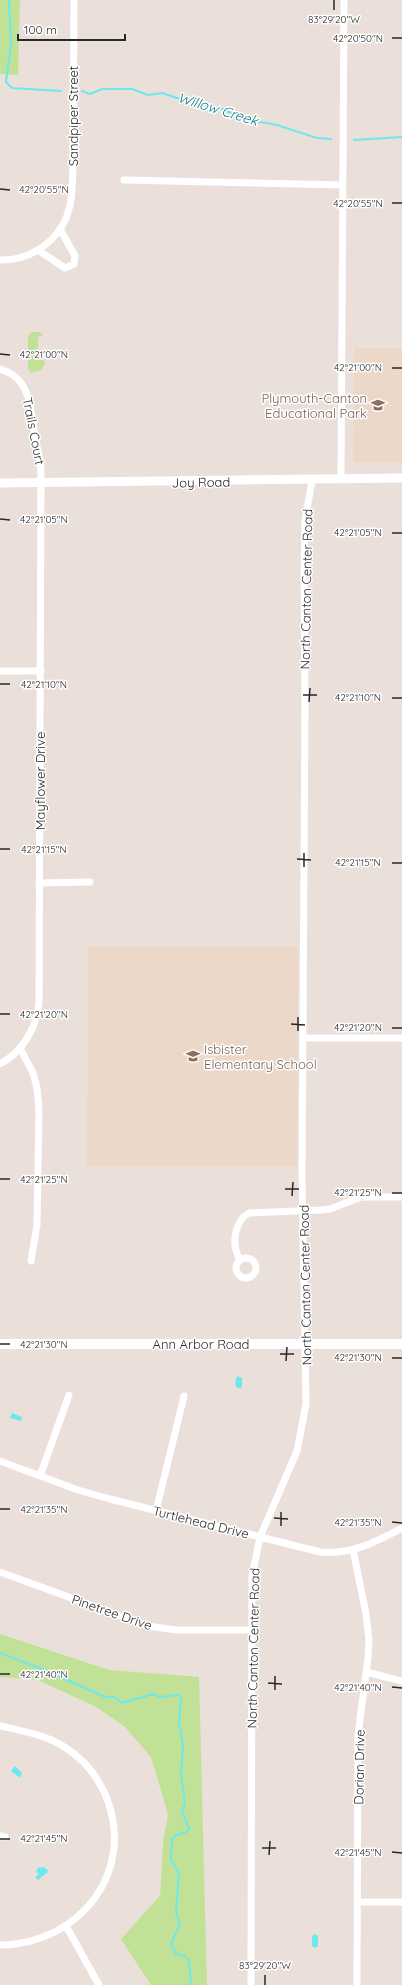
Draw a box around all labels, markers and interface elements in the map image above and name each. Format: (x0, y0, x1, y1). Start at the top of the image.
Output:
text: 83°29'20"W (308, 13, 360, 26)
scale bar (18, 16, 125, 42)
text: 100 m (24, 22, 57, 37)
text: 42°20'50"N (333, 32, 383, 45)
street label: Sandpiper Street (65, 66, 81, 166)
water label: Willow Creek (176, 88, 262, 130)
text: 42°20'55"N (19, 183, 69, 196)
text: 42°20'55"N (333, 197, 383, 210)
text: 42°21'00"N (20, 348, 68, 361)
text: 42°21'00"N (334, 361, 382, 374)
place label: Plymouth-Canton Educational Park (262, 390, 367, 421)
street label: Trails Court (20, 396, 48, 466)
school or university icon: Plymouth-Canton Educational Park (370, 397, 386, 413)
street label: Joy Road (172, 473, 230, 491)
street label: North Canton Center Road (297, 509, 315, 669)
text: 42°21'05"N (20, 513, 68, 526)
text: 42°21'05"N (334, 526, 382, 539)
text: 42°21'10"N (21, 678, 67, 691)
text: 42°21'10"N (335, 691, 381, 704)
street label: Mayflower Drive (32, 732, 48, 830)
text: 42°21'15"N (21, 843, 67, 856)
text: 42°21'15"N (335, 856, 381, 869)
text: 42°21'20"N (20, 1008, 68, 1021)
text: 42°21'20"N (334, 1021, 382, 1034)
place label: Isbister Elementary School (204, 1041, 317, 1072)
school or university icon: Isbister Elementary School (185, 1048, 201, 1064)
text: 42°21'25"N (20, 1173, 68, 1186)
text: 42°21'25"N (334, 1186, 382, 1199)
street label: North Canton Center Road (296, 1205, 314, 1365)
street label: Ann Arbor Road (153, 1336, 249, 1352)
text: 42°21'30"N (20, 1338, 68, 1351)
text: 42°21'30"N (334, 1351, 382, 1364)
street label: Turtlehead Drive (151, 1502, 251, 1542)
text: 42°21'35"N (20, 1503, 68, 1516)
text: 42°21'35"N (334, 1516, 382, 1529)
street label: North Canton Center Road (244, 1568, 262, 1728)
street label: Pinetree Drive (70, 1591, 154, 1633)
text: 42°21'40"N (20, 1668, 68, 1681)
text: 42°21'40"N (334, 1681, 382, 1694)
street label: Dorian Drive (350, 1729, 368, 1805)
text: 42°21'45"N (20, 1832, 68, 1845)
text: 42°21'45"N (334, 1846, 382, 1859)
text: 83°29'20"W (239, 1959, 291, 1972)

